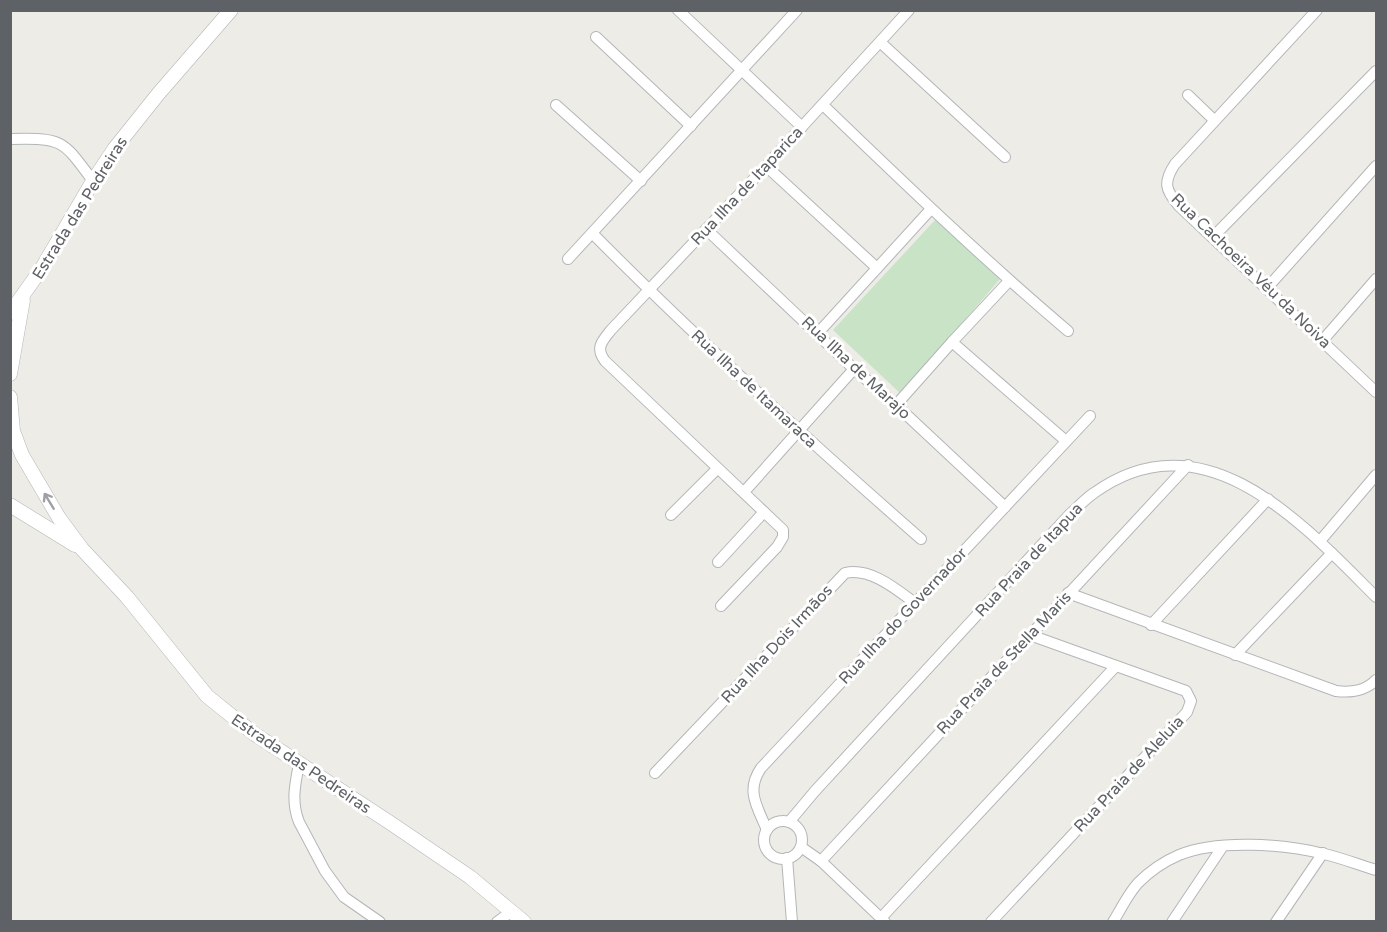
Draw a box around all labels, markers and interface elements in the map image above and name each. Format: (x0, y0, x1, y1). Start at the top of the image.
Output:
street label: Rua Ilha de Itaparica (687, 122, 807, 250)
street label: Estrada das Pedreiras (28, 133, 132, 283)
street label: Rua Cachoeira Véu da Noiva (1167, 189, 1335, 353)
street label: Rua Ilha de Marajo (797, 312, 915, 424)
street label: Rua Ilha de Itamaraca (687, 326, 821, 452)
one-way arrow (43, 493, 55, 510)
street label: Rua Praia de Itapua (971, 499, 1087, 621)
street label: Rua Ilha do Governador (834, 543, 972, 688)
street label: Rua Ilha Dois Irmãos (717, 581, 837, 707)
street label: Rua Praia de Stella Maris (932, 587, 1076, 739)
street label: Estrada das Pedreiras (227, 710, 375, 818)
street label: Rua Praia de Aleluia (1070, 712, 1188, 836)

